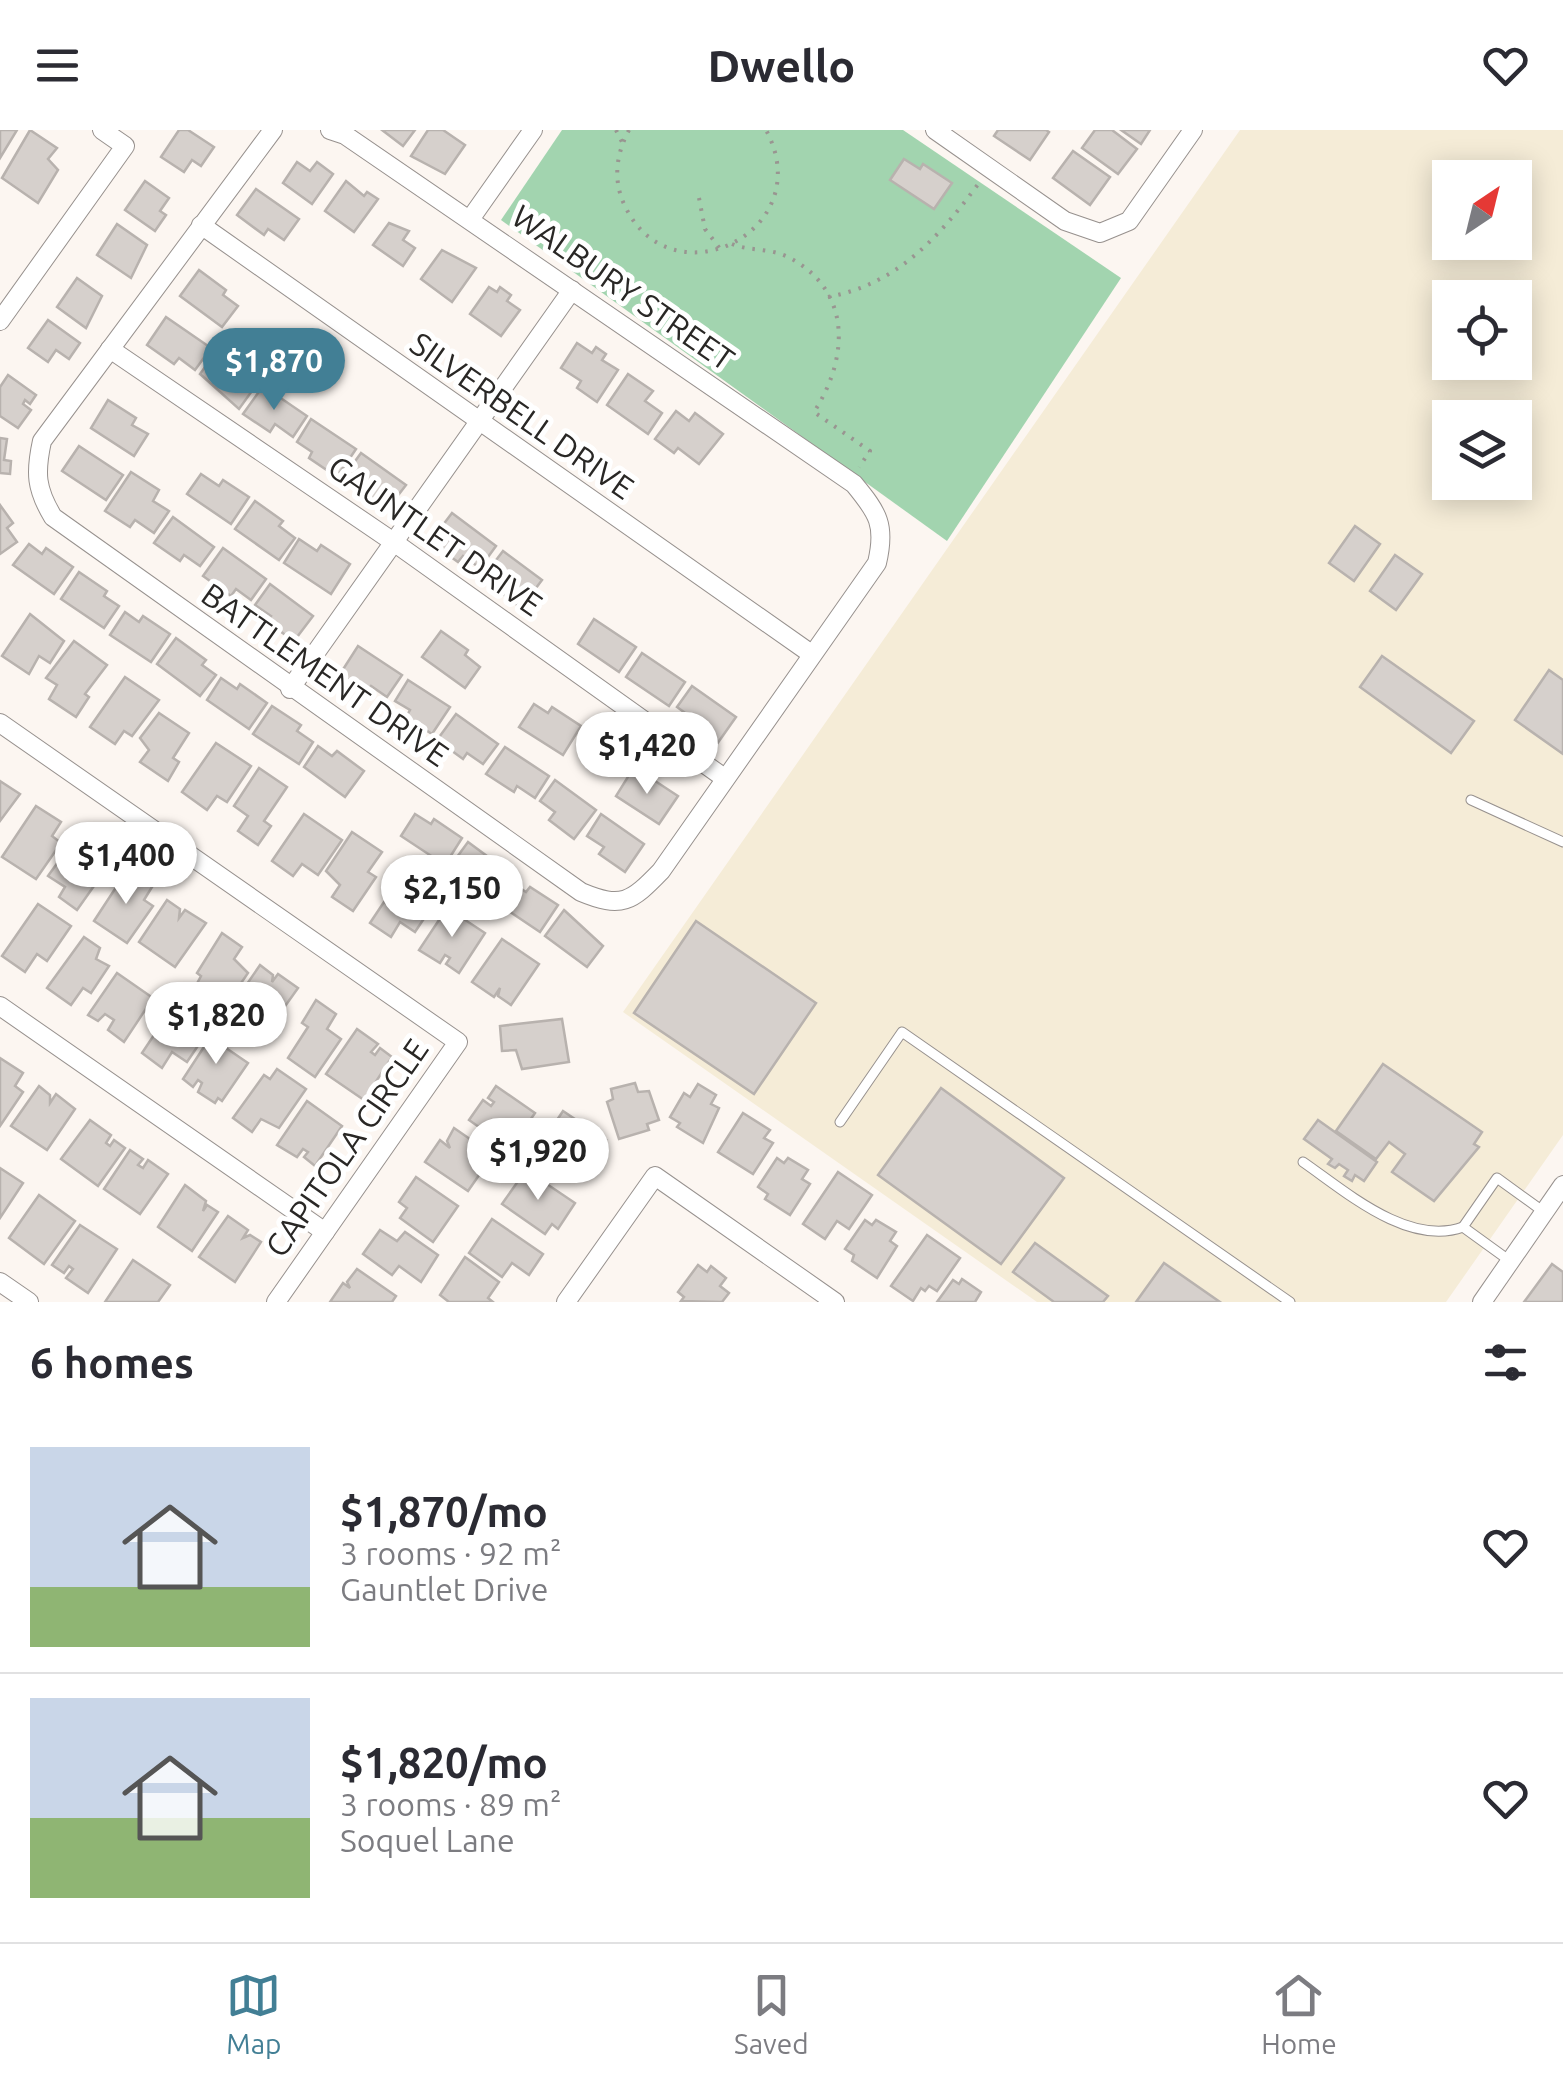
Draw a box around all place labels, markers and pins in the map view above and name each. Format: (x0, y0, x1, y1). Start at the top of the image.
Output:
pin: $1,870 (193, 328, 355, 413)
pin: $1,420 (566, 712, 728, 797)
pin: $1,400 (45, 822, 207, 907)
pin: $2,150 (371, 855, 533, 940)
pin: $1,820 (135, 982, 297, 1067)
pin: $1,920 (457, 1118, 619, 1203)

